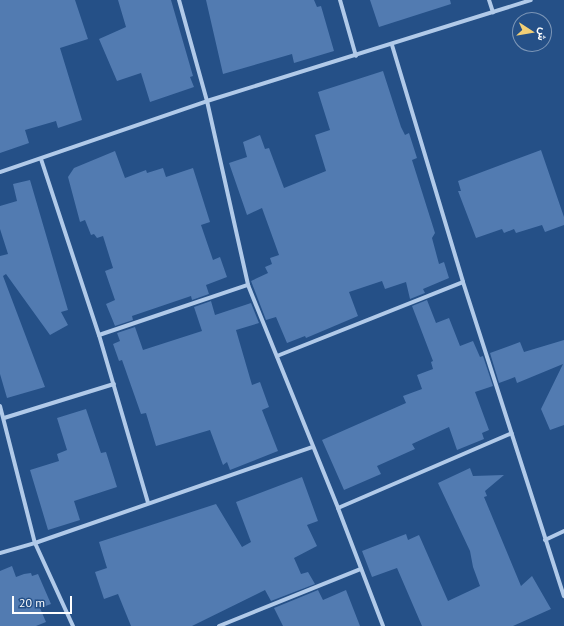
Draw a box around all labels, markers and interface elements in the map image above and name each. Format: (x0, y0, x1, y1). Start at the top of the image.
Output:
north arrow (512, 12, 552, 52)
text: ش (535, 26, 551, 42)
scale bar (14, 588, 74, 614)
text: 20 m (19, 595, 45, 610)

